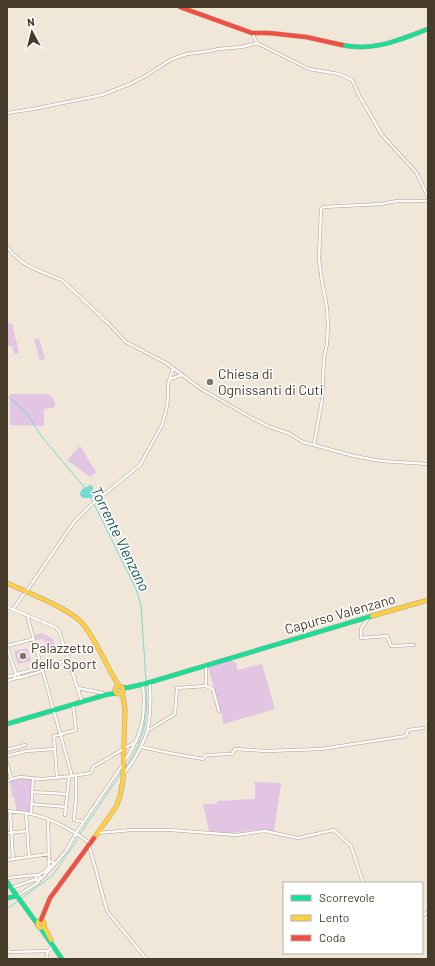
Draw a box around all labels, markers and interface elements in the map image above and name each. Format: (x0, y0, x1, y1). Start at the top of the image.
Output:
north arrow (12, 12, 52, 52)
text: N (26, 15, 35, 28)
place label: Chiesa di Ognissanti di Cuti (218, 365, 323, 398)
marker: Chiesa di Ognissanti di Cuti (205, 377, 215, 387)
water label: Torrente Vlenzano (88, 483, 154, 594)
street label: Capurso Valenzano (283, 590, 397, 637)
place label: Palazzetto dello Sport (31, 639, 97, 672)
marker: Palazzetto dello Sport (18, 651, 28, 661)
legend (283, 882, 423, 954)
text: Scorrevole (319, 890, 375, 904)
text: Lento (319, 910, 349, 924)
text: Coda (319, 930, 346, 944)

